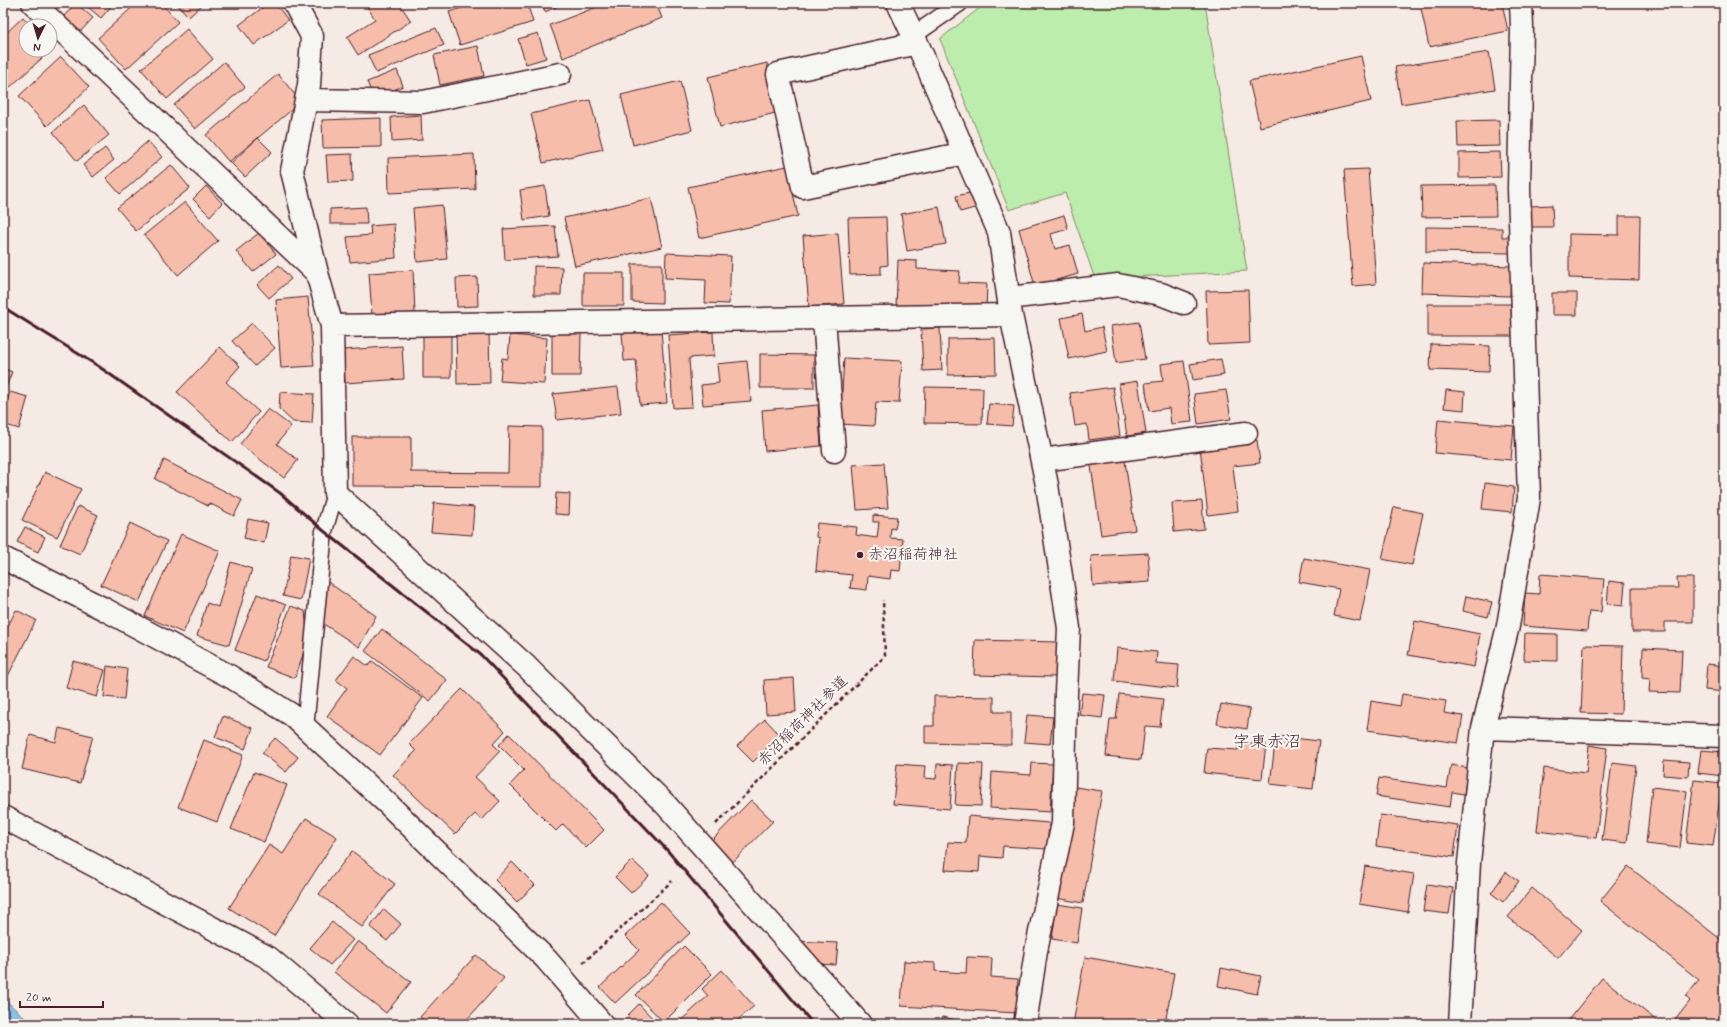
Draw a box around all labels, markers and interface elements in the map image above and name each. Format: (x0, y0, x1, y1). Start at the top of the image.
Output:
north arrow (18, 18, 58, 58)
text: N (33, 40, 41, 54)
place label: 赤沼稲荷神社 (868, 545, 958, 565)
marker: 赤沼稲荷神社 (855, 550, 865, 560)
street label: 赤沼稲荷神社参道 (753, 671, 853, 771)
district label: 字東赤沼 (1233, 731, 1301, 753)
scale bar (20, 983, 103, 1009)
text: 20 m (26, 990, 52, 1006)

